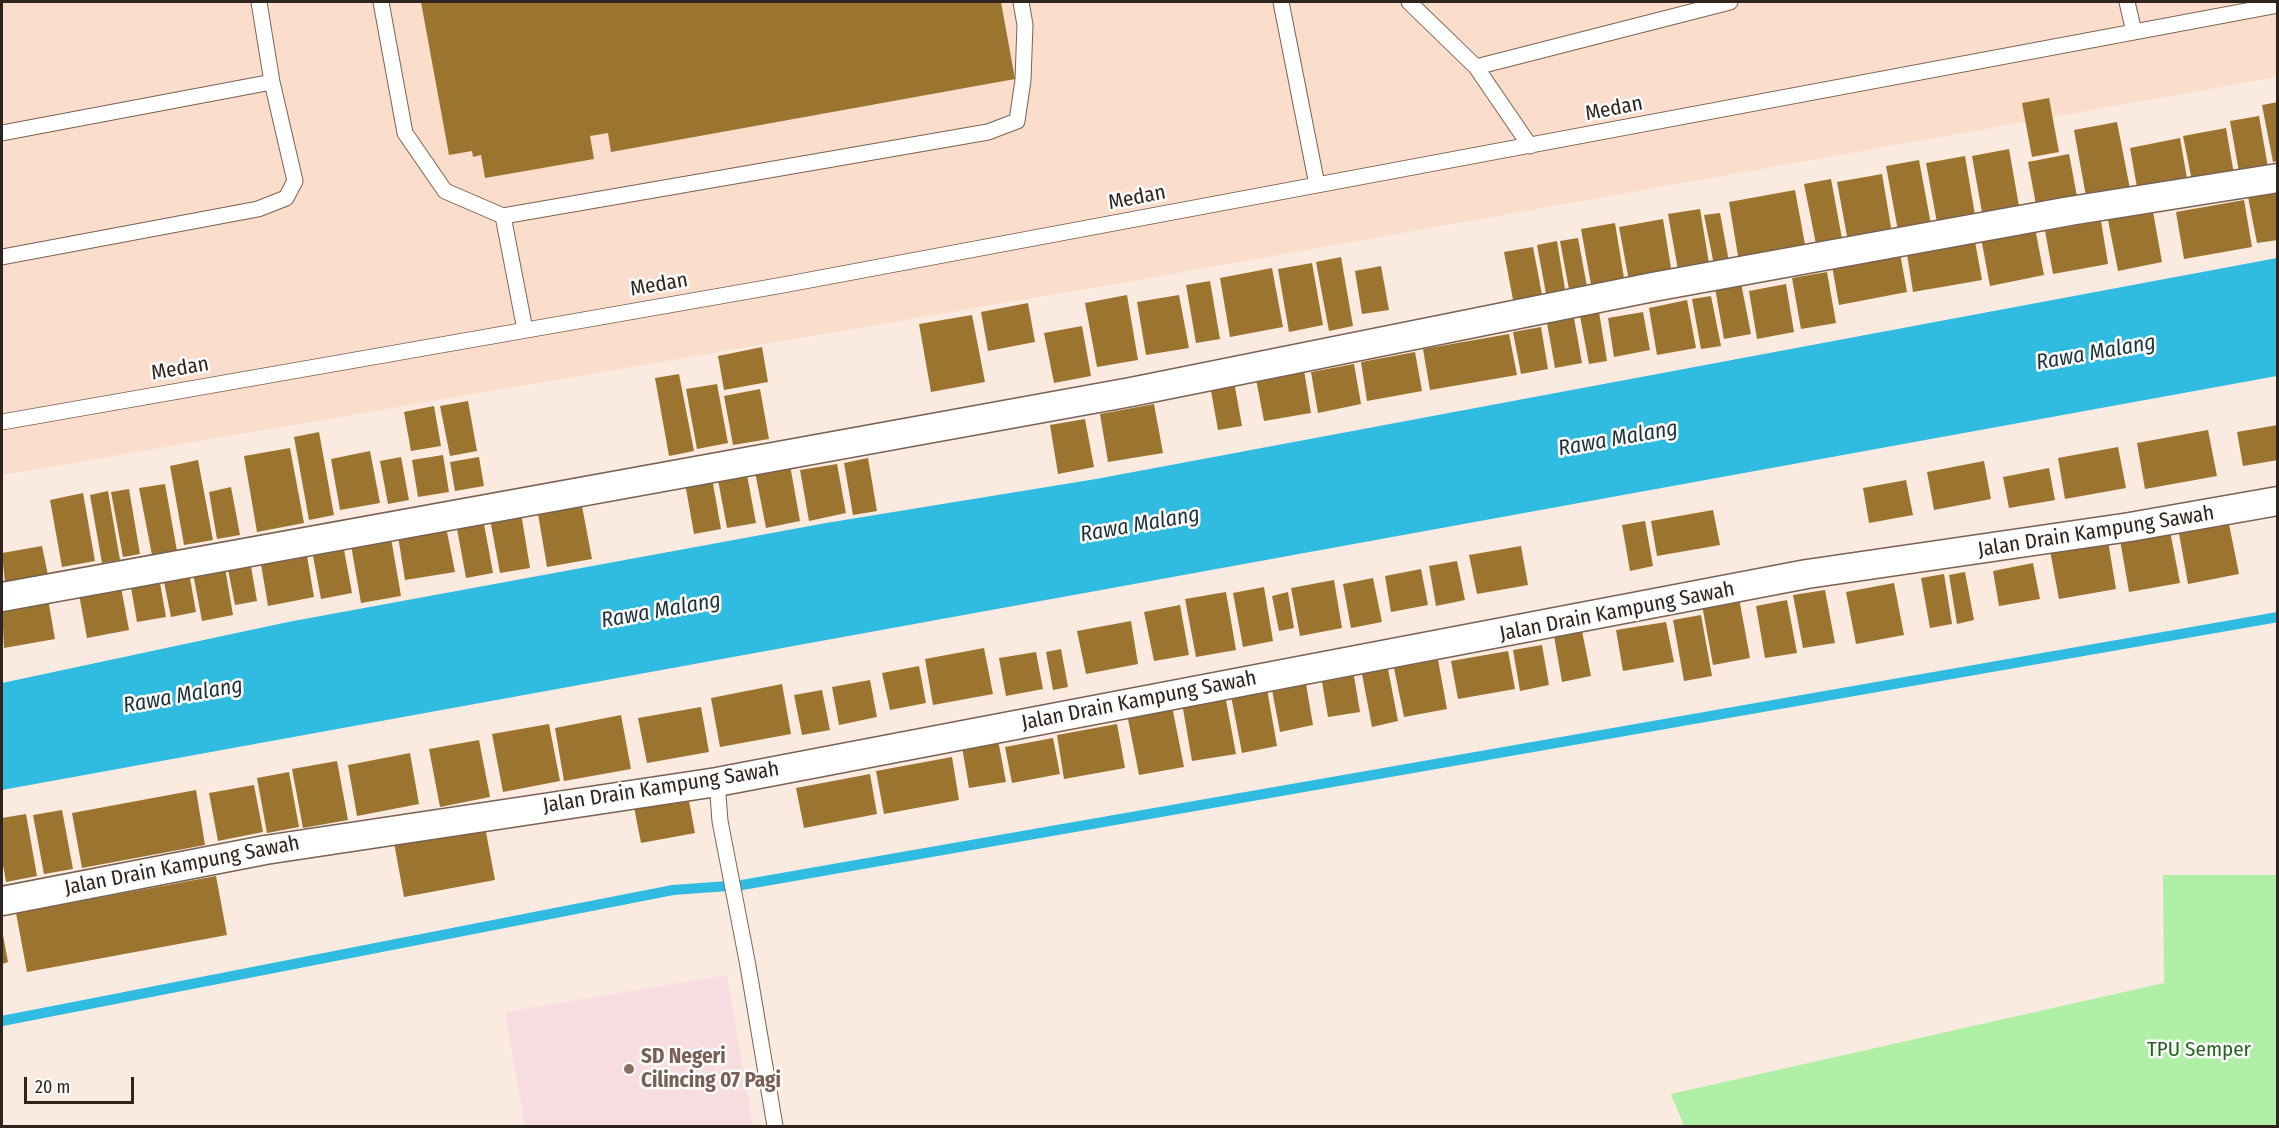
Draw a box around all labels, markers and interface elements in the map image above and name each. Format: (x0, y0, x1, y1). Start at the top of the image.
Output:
street label: Medan (1583, 91, 1645, 127)
street label: Medan (1106, 180, 1168, 216)
street label: Medan (628, 268, 690, 302)
water label: Rawa Malang (2034, 330, 2158, 376)
street label: Medan (149, 352, 211, 386)
water label: Rawa Malang (1556, 416, 1680, 462)
street label: Jalan Drain Kampung Sawah (1976, 501, 2216, 563)
water label: Rawa Malang (1078, 502, 1202, 548)
street label: Jalan Drain Kampung Sawah (1497, 577, 1737, 647)
water label: Rawa Malang (599, 588, 723, 634)
street label: Jalan Drain Kampung Sawah (1019, 666, 1259, 736)
water label: Rawa Malang (121, 673, 245, 719)
street label: Jalan Drain Kampung Sawah (541, 757, 781, 819)
street label: Jalan Drain Kampung Sawah (62, 831, 302, 901)
park label: TPU Semper (2147, 1037, 2251, 1063)
place label: SD Negeri Cilincing 07 Pagi (641, 1044, 781, 1094)
marker: SD Negeri Cilincing 07 Pagi (622, 1062, 636, 1076)
scale bar (27, 1065, 136, 1103)
text: 20 m (35, 1076, 70, 1098)

